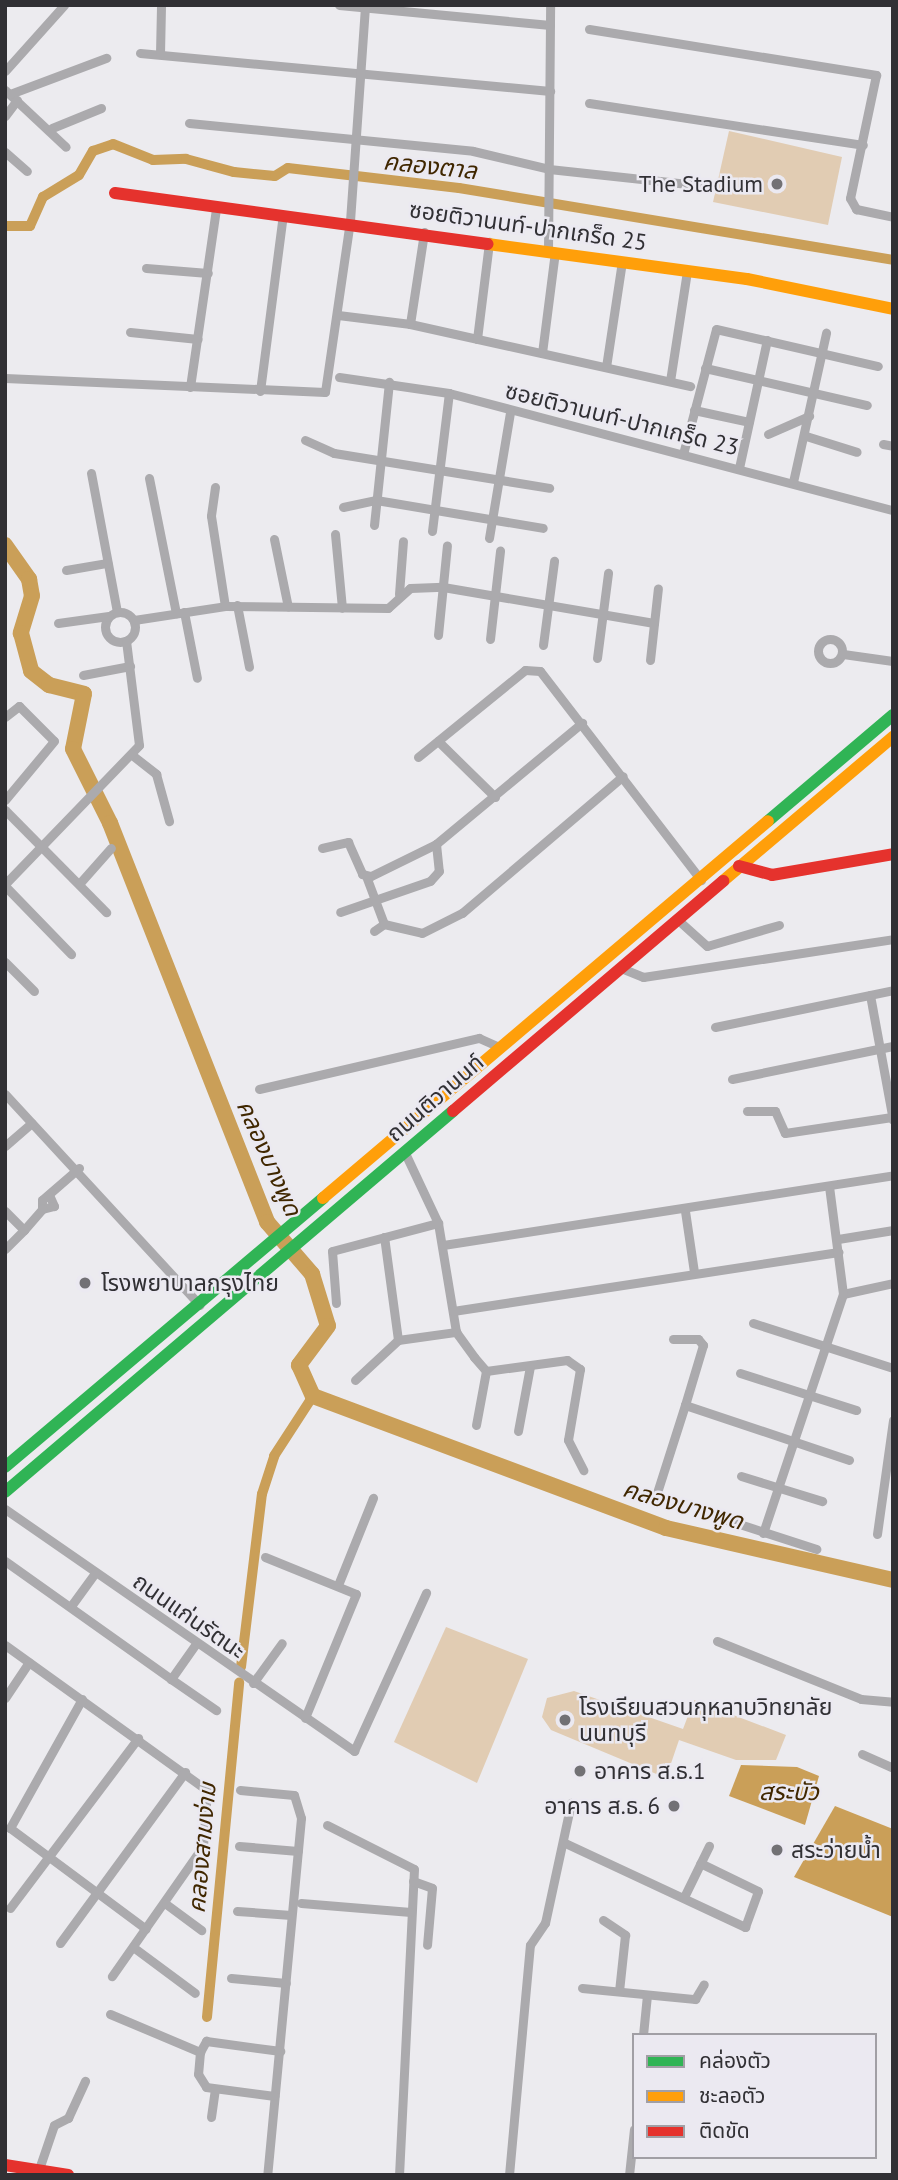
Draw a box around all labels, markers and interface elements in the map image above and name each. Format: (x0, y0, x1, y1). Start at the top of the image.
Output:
water label: คลองตาล (382, 147, 478, 185)
place label: The Stadium (639, 170, 763, 198)
marker: The Stadium (769, 176, 785, 192)
street label: ซอยติวานนท์-ปากเกร็ด 25 (407, 196, 649, 256)
street label: ซอยติวานนท์-ปากเกร็ด 23 (502, 377, 742, 461)
street label: ถนนติวานนท์ (381, 1048, 489, 1148)
water label: คลองบางพูด (231, 1096, 307, 1220)
place label: โรงพยาบาลกรุงไทย (101, 1269, 279, 1297)
marker: โรงพยาบาลกรุงไทย (75, 1273, 95, 1293)
water label: คลองบางพูด (620, 1474, 746, 1536)
street label: ถนนแก่นรัตนะ (128, 1567, 250, 1665)
place label: โรงเรียนสวนกุหลาบวิทยาลัย นนทบุรี (579, 1693, 832, 1747)
marker: โรงเรียนสวนกุหลาบวิทยาลัย นนทบุรี (557, 1712, 573, 1728)
place label: อาคาร ส.ธ.1 (594, 1757, 705, 1785)
marker: อาคาร ส.ธ.1 (572, 1763, 588, 1779)
water label: สระบัว (759, 1778, 819, 1806)
water label: คลองสามง่าม (182, 1782, 222, 1914)
place label: อาคาร ส.ธ. 6 (542, 1792, 660, 1820)
marker: อาคาร ส.ธ. 6 (666, 1798, 682, 1814)
place label: สระว่ายน้ำ (791, 1836, 881, 1864)
marker: สระว่ายน้ำ (769, 1842, 785, 1858)
legend (632, 2033, 877, 2159)
text: คล่องตัว (699, 2047, 771, 2074)
text: ชะลอตัว (699, 2082, 765, 2109)
text: ติดขัด (699, 2117, 750, 2144)

